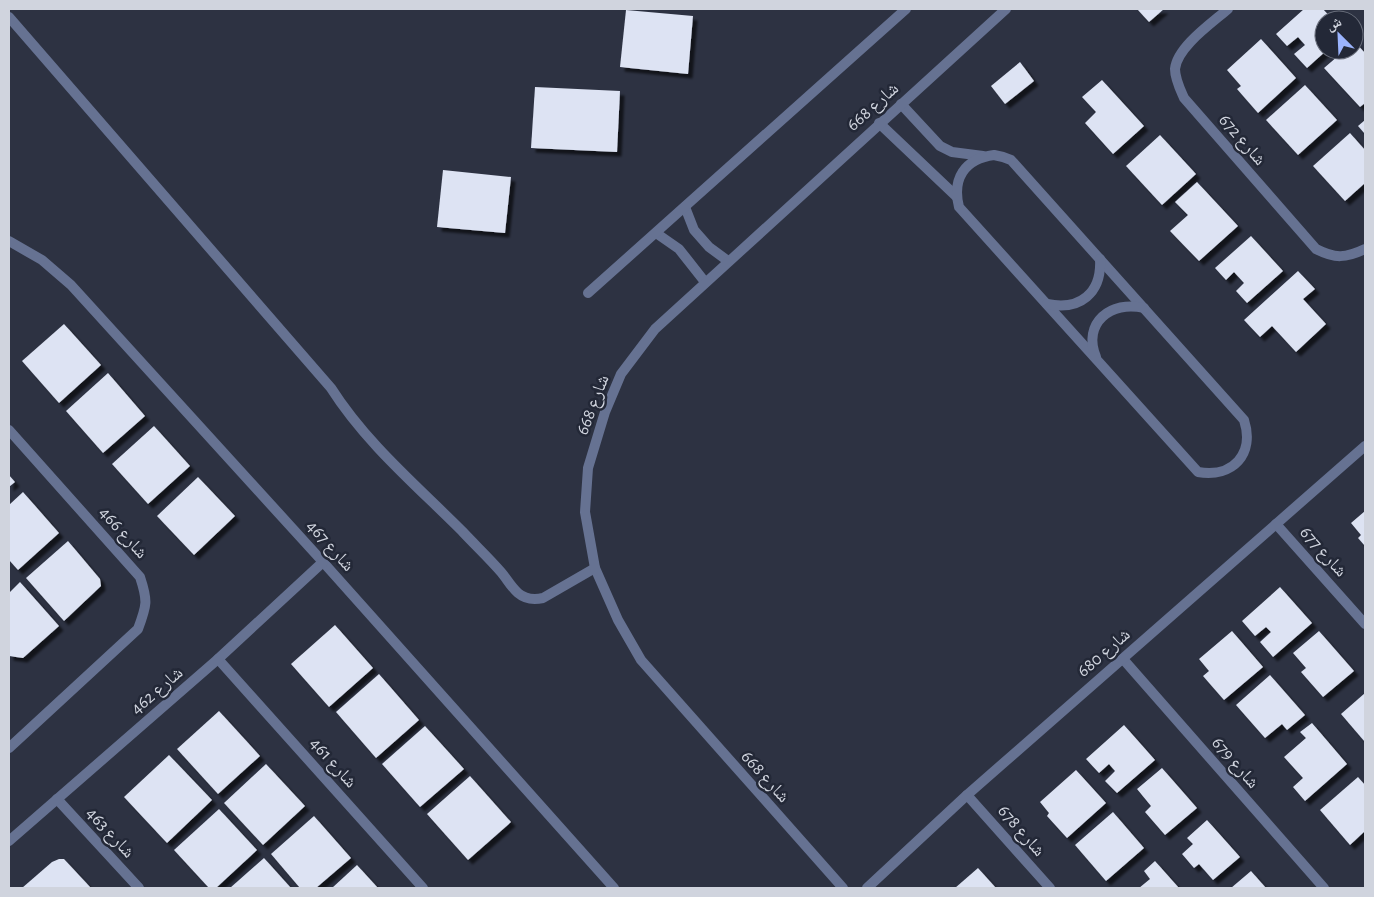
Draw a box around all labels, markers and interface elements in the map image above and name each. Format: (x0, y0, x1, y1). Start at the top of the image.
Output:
north arrow (1314, 10, 1364, 60)
text: ش (1324, 15, 1344, 34)
street label: شارع 668 (844, 79, 903, 135)
street label: شارع 672 (1214, 111, 1269, 170)
street label: شارع 668 (573, 373, 614, 438)
street label: شارع 466 (95, 504, 151, 563)
street label: شارع 467 (302, 517, 357, 576)
street label: شارع 677 (1295, 523, 1350, 581)
street label: شارع 680 (1074, 625, 1135, 681)
street label: شارع 462 (128, 664, 187, 719)
street label: شارع 461 (305, 734, 360, 792)
street label: شارع 679 (1207, 734, 1262, 793)
street label: شارع 668 (737, 748, 793, 807)
street label: شارع 678 (993, 802, 1048, 861)
street label: شارع 463 (82, 804, 138, 862)

